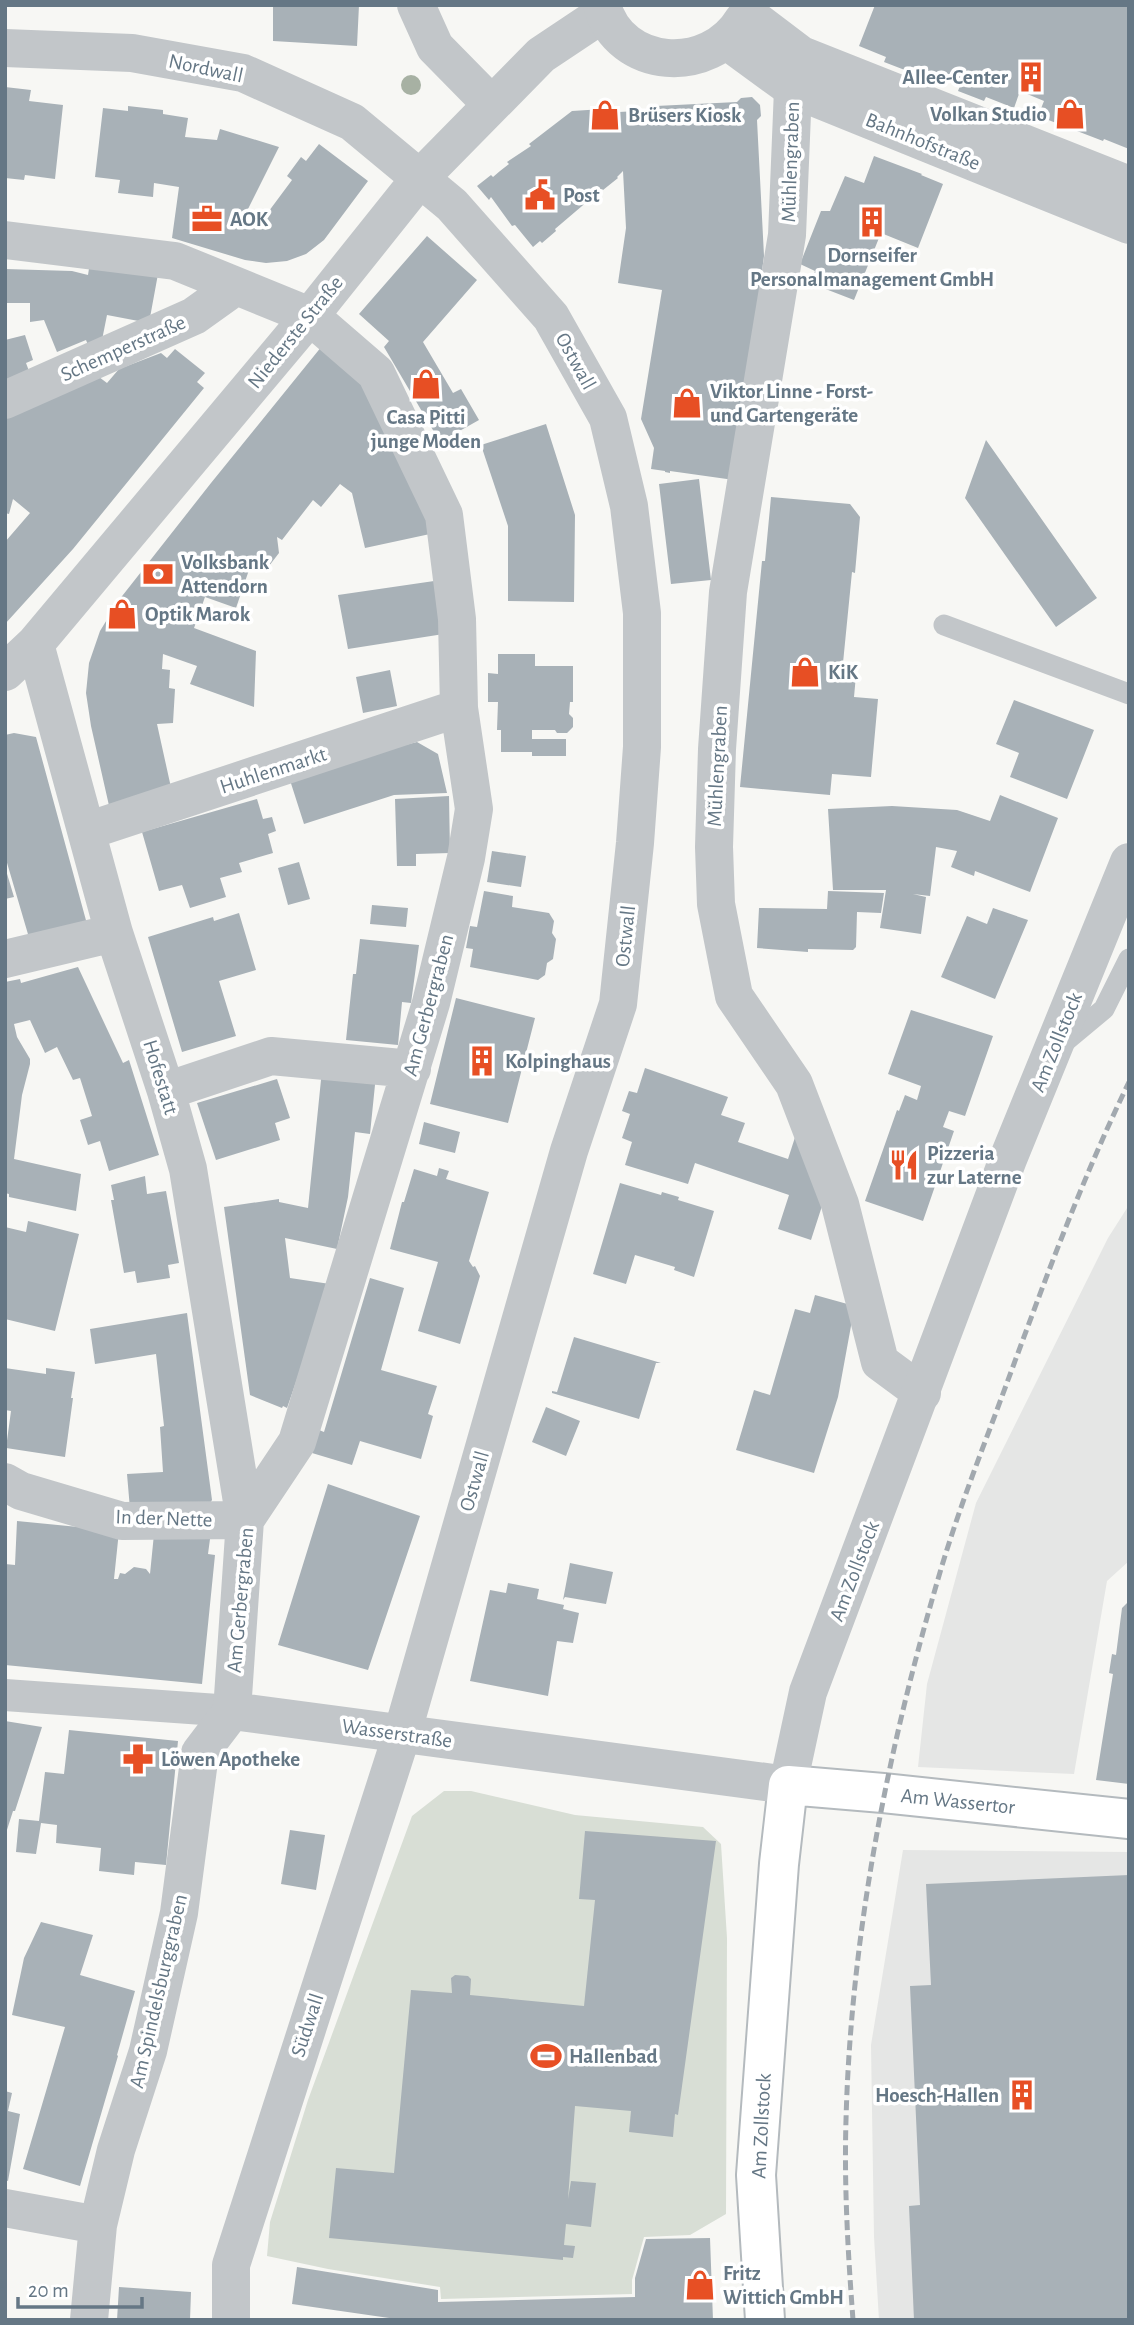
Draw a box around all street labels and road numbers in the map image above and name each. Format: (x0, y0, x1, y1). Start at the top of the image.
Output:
street label: Nordwall (167, 50, 245, 87)
street label: Mühlengraben (778, 101, 803, 223)
street label: Bahnhofstraße (862, 109, 983, 174)
street label: Niederste Straße (244, 272, 347, 393)
street label: Schemperstraße (58, 312, 189, 385)
street label: Ostwall (551, 329, 600, 393)
street label: Mühlengraben (704, 705, 731, 827)
street label: Huhlenmarkt (217, 743, 329, 798)
street label: Ostwall (612, 904, 639, 968)
street label: Am Gerbergraben (399, 932, 458, 1078)
street label: Am Zollstock (1027, 989, 1086, 1095)
street label: Hofestatt (139, 1037, 182, 1117)
street label: Ostwall (456, 1449, 493, 1514)
street label: In der Nette (115, 1506, 213, 1531)
street label: Am Zollstock (826, 1518, 883, 1624)
street label: Am Gerbergraben (224, 1526, 257, 1674)
street label: Wasserstraße (340, 1715, 454, 1752)
street label: Am Wassertor (900, 1785, 1016, 1818)
street label: Am Spindelsburggraben (126, 1892, 191, 2090)
street label: Südwall (287, 1991, 328, 2059)
street label: Am Zollstock (748, 2072, 775, 2179)

